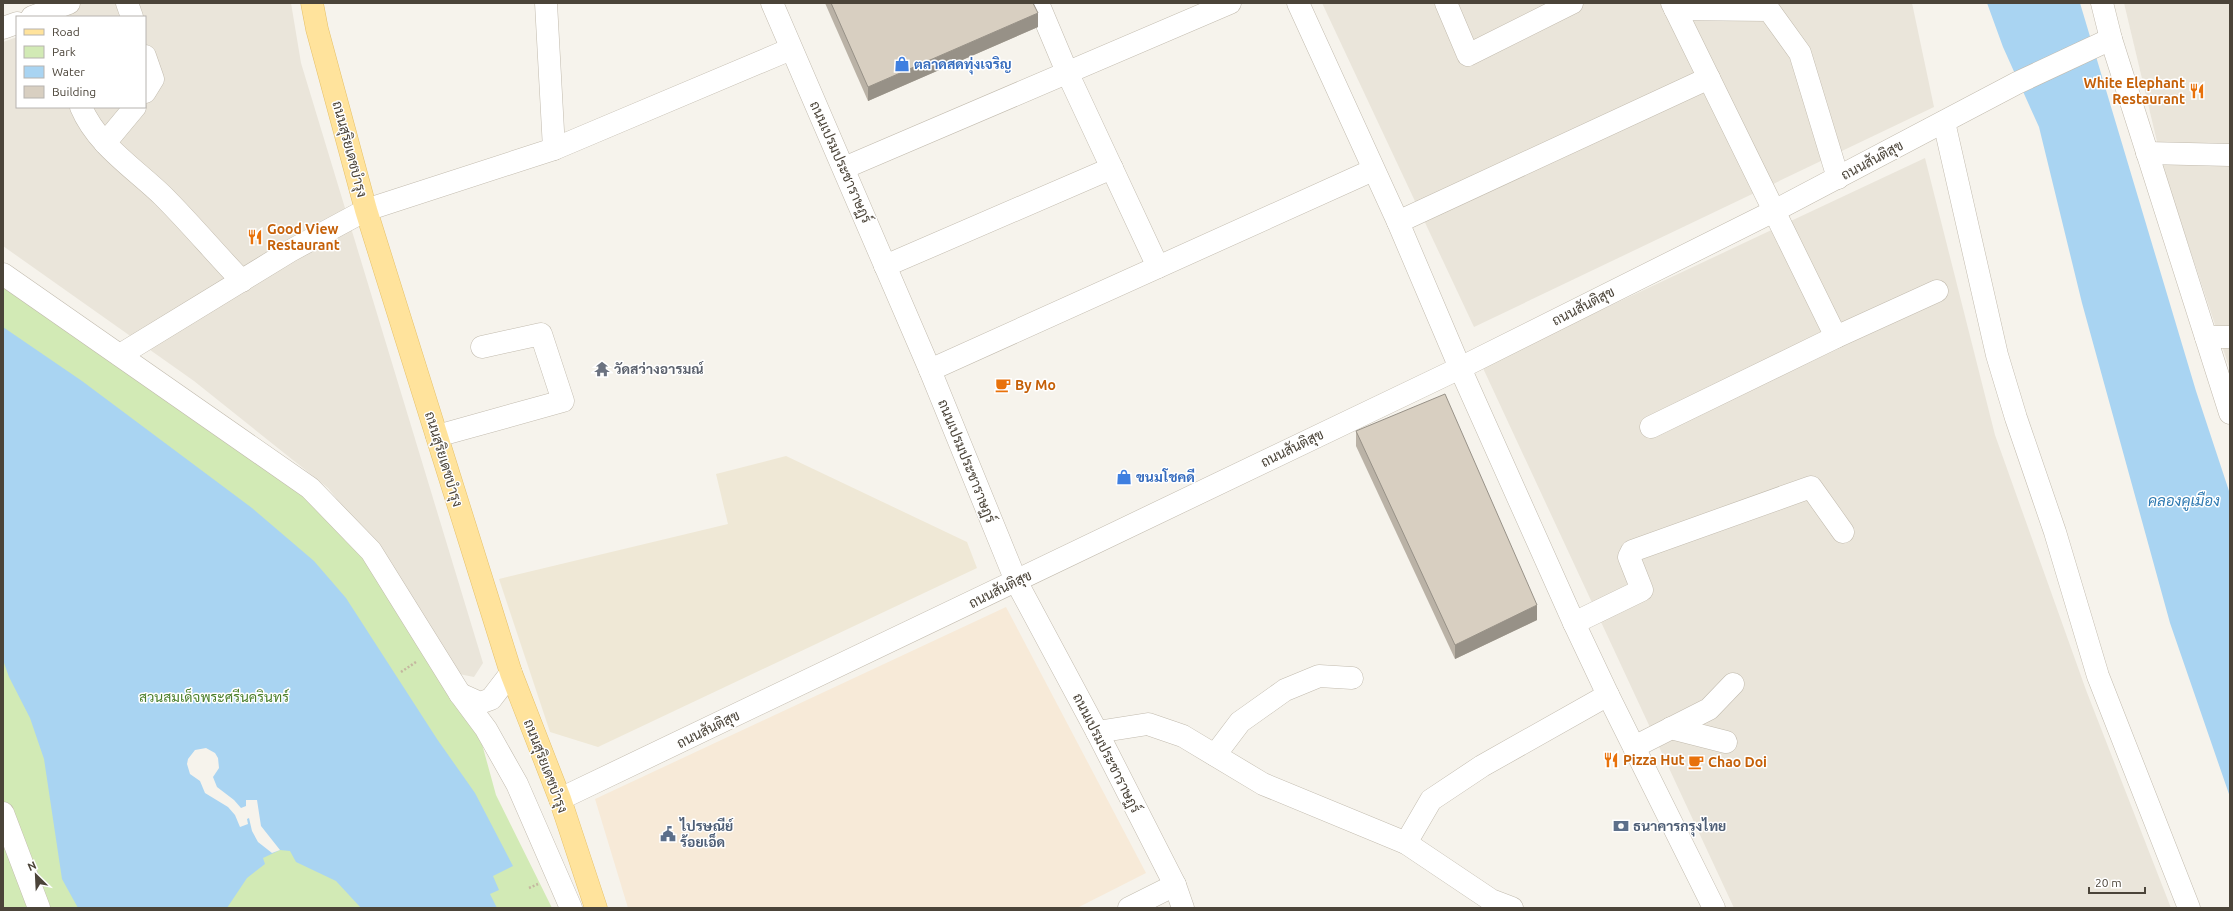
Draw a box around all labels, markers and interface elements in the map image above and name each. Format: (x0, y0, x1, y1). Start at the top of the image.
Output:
legend (16, 16, 146, 108)
text: Road (52, 25, 80, 38)
text: Park (52, 45, 76, 58)
shop icon: ตลาดสดทุ่งเจริญ (893, 55, 911, 73)
place label: ตลาดสดทุ่งเจริญ (914, 56, 1012, 75)
text: Water (52, 65, 85, 78)
place label: White Elephant Restaurant (2083, 75, 2185, 107)
restaurant icon: White Elephant Restaurant (2188, 82, 2206, 100)
text: Building (52, 85, 96, 98)
street label: ถนนเปรมประชาราษฏร์ (806, 98, 876, 226)
street label: ถนนสุริยเดชบำรุง (328, 99, 371, 199)
street label: ถนนสันติสุข (1838, 137, 1907, 185)
place label: Good View Restaurant (267, 221, 340, 253)
restaurant icon: Good View Restaurant (246, 228, 264, 246)
street label: ถนนสันติสุข (1549, 283, 1618, 330)
temple icon: วัดสว่างอารมณ์ (593, 360, 611, 378)
place label: วัดสว่างอารมณ์ (614, 360, 704, 377)
cafe icon: By Mo (994, 376, 1012, 394)
place label: By Mo (1015, 377, 1056, 393)
street label: ถนนเปรมประชาราษฏร์ (934, 396, 1000, 526)
street label: ถนนสุริยเดชบำรุง (420, 409, 466, 509)
street label: ถนนสันติสุข (1258, 426, 1327, 472)
shop icon: ขนมโชคดี (1115, 468, 1133, 486)
place label: ขนมโชคดี (1136, 468, 1195, 485)
water label: คลองคูเมือง (2148, 491, 2220, 511)
street label: ถนนสันติสุข (966, 567, 1035, 613)
park label: สวนสมเด็จพระศรีนครินทร์ (139, 688, 289, 705)
street label: ถนนเปรมประชาราษฏร์ (1069, 690, 1145, 816)
street label: ถนนสันติสุข (674, 707, 743, 753)
street label: ถนนสุริยเดชบำรุง (519, 717, 571, 816)
restaurant icon: Pizza Hut (1602, 751, 1620, 769)
place label: Pizza Hut (1623, 752, 1685, 768)
cafe icon: Chao Doi (1687, 753, 1705, 771)
place label: Chao Doi (1708, 754, 1767, 770)
place label: ไปรษณีย์ ร้อยเอ็ด (679, 817, 734, 850)
bank icon: ธนาคารกรุงไทย (1612, 817, 1630, 835)
place label: ธนาคารกรุงไทย (1633, 817, 1726, 837)
public building icon: ไปรษณีย์ ร้อยเอ็ด (659, 825, 677, 843)
north arrow (16, 855, 56, 895)
text: N (26, 859, 38, 873)
scale bar (2089, 869, 2145, 895)
text: 20 m (2095, 876, 2122, 889)

